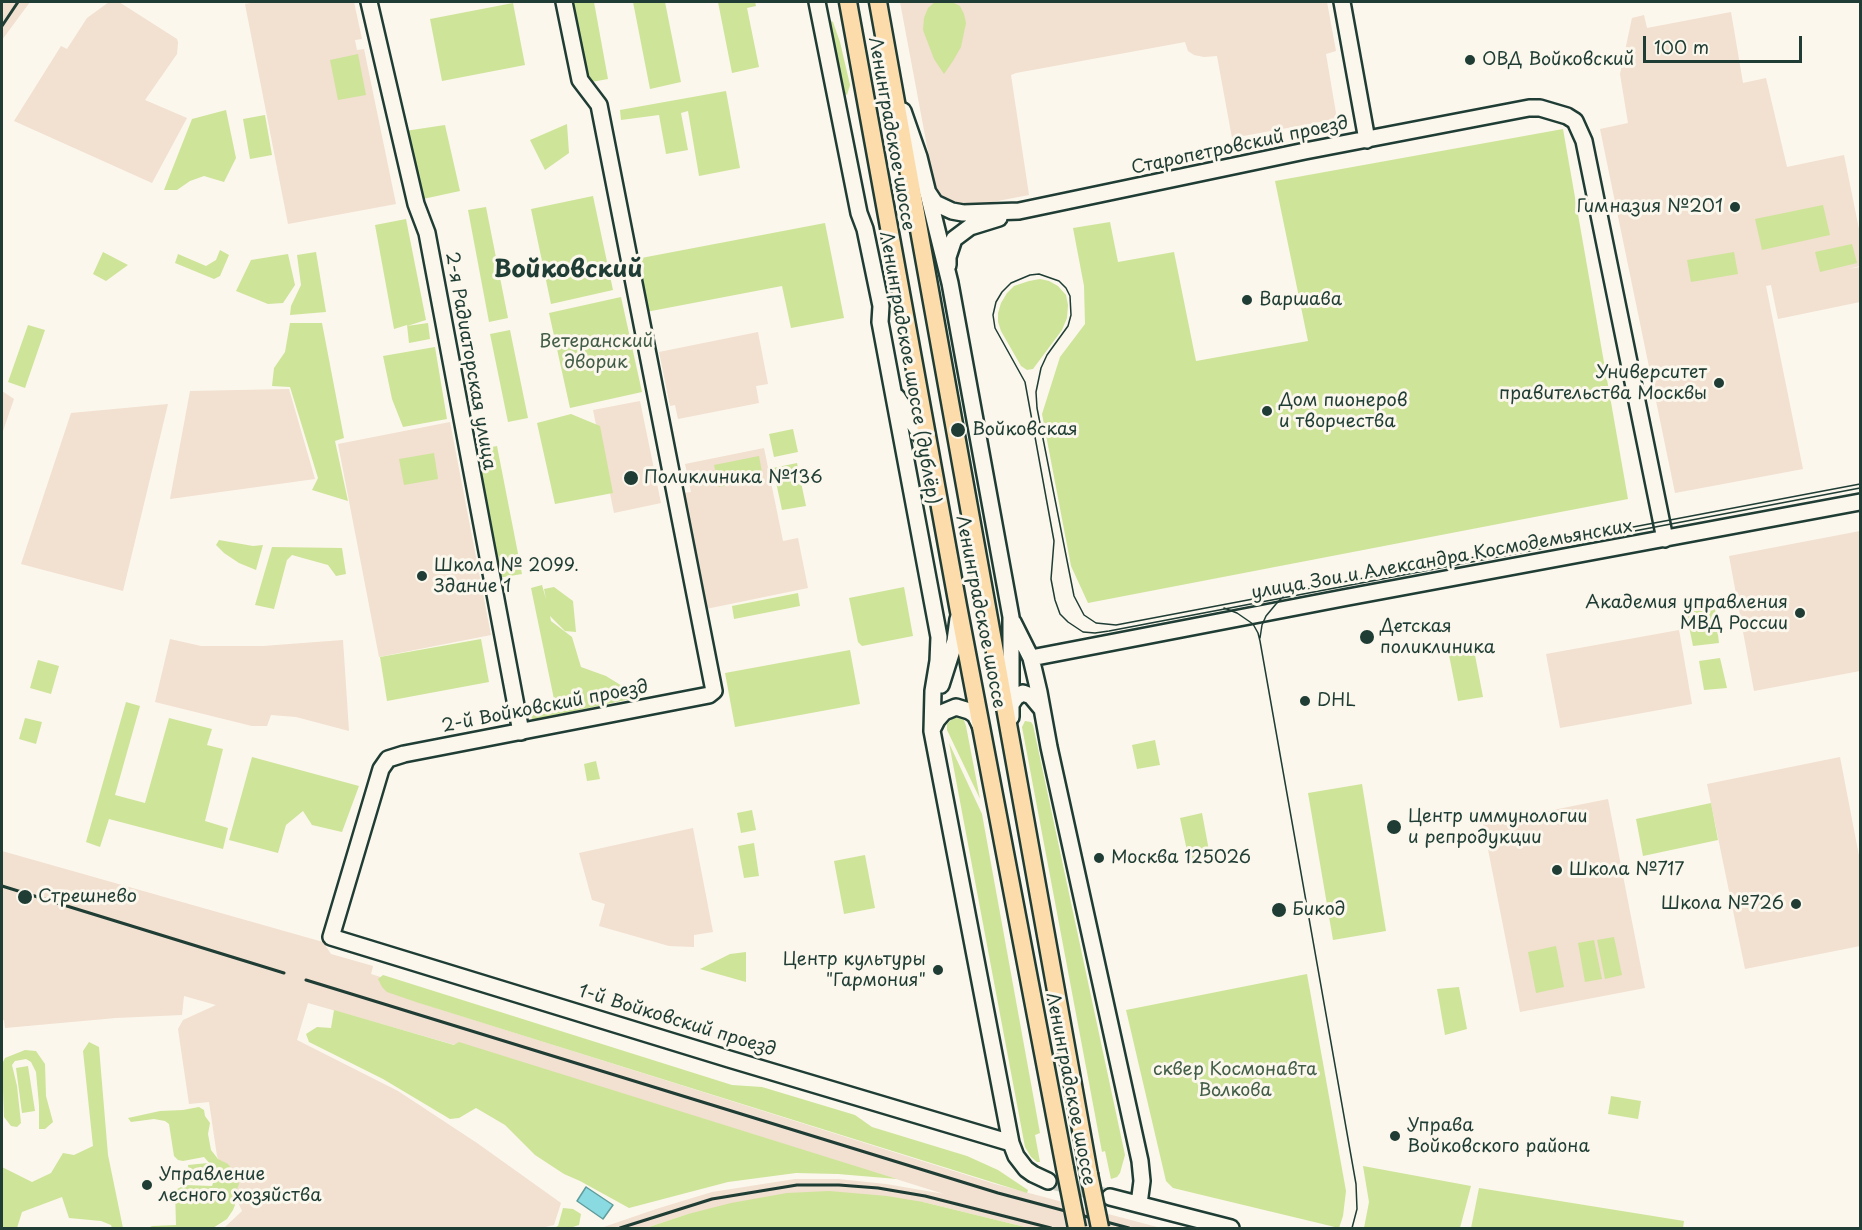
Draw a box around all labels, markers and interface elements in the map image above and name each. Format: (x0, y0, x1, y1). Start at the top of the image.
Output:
scale bar (1646, 24, 1805, 62)
text: 100 m (1654, 33, 1709, 60)
street label: Ленинградское шоссе (863, 36, 919, 232)
place label: ОВД Войковский (1482, 49, 1634, 71)
marker: ОВД Войковский (1463, 53, 1477, 67)
street label: Старопетровский проезд (1129, 112, 1351, 180)
place label: Гимназия №201 (1576, 196, 1723, 218)
marker: Гимназия №201 (1728, 200, 1742, 214)
street label: Ленинградское шоссе (дублёр) (874, 230, 944, 506)
street label: 2-я Радиаторская улица (440, 250, 500, 472)
district label: Войковский (494, 256, 642, 284)
place label: Варшава (1259, 289, 1342, 311)
marker: Варшава (1240, 293, 1254, 307)
park label: Ветеранский дворик (539, 331, 653, 374)
place label: Университет правительства Москвы (1499, 362, 1707, 404)
marker: Университет правительства Москвы (1712, 376, 1726, 390)
place label: Дом пионеров и творчества (1279, 390, 1407, 432)
marker: Дом пионеров и творчества (1260, 404, 1274, 418)
place label: Войковская (972, 419, 1078, 441)
marker: Войковская (949, 421, 967, 439)
place label: Поликлиника №136 (644, 467, 823, 489)
marker: Поликлиника №136 (622, 469, 640, 487)
street label: Ленинградское шоссе (951, 514, 1009, 710)
street label: улица Зои и Александра Космодемьянских (1250, 516, 1634, 604)
place label: Школа № 2099. Здание 1 (434, 555, 579, 598)
marker: Школа № 2099. Здание 1 (415, 569, 429, 583)
place label: Академия управления МВД России (1585, 592, 1788, 634)
marker: Академия управления МВД России (1793, 606, 1807, 620)
place label: Детская поликлиника (1380, 616, 1495, 658)
marker: Детская поликлиника (1358, 628, 1376, 646)
street label: 2-й Войковский проезд (440, 676, 650, 738)
place label: DHL (1317, 690, 1356, 712)
marker: DHL (1298, 694, 1312, 708)
place label: Центр иммунологии и репродукции (1408, 806, 1587, 848)
marker: Центр иммунологии и репродукции (1385, 818, 1403, 836)
place label: Москва 125026 (1111, 847, 1251, 869)
marker: Москва 125026 (1092, 851, 1106, 865)
place label: Школа №717 (1569, 859, 1684, 881)
marker: Школа №717 (1550, 863, 1564, 877)
place label: Стрешнево (38, 886, 137, 908)
marker: Стрешнево (16, 888, 34, 906)
place label: Школа №726 (1661, 893, 1784, 915)
marker: Школа №726 (1789, 897, 1803, 911)
place label: Бикод (1292, 899, 1345, 921)
marker: Бикод (1270, 901, 1288, 919)
place label: Центр культуры "Гармония" (783, 949, 926, 992)
marker: Центр культуры "Гармония" (931, 963, 945, 977)
street label: 1-й Войковский проезд (576, 981, 778, 1061)
street label: Ленинградское шоссе (1041, 991, 1099, 1187)
park label: сквер Космонавта Волкова (1153, 1059, 1317, 1102)
place label: Управа Войковского района (1407, 1115, 1590, 1158)
marker: Управа Войковского района (1388, 1129, 1402, 1143)
place label: Управление лесного хозяйства (159, 1164, 322, 1206)
marker: Управление лесного хозяйства (140, 1178, 154, 1192)

